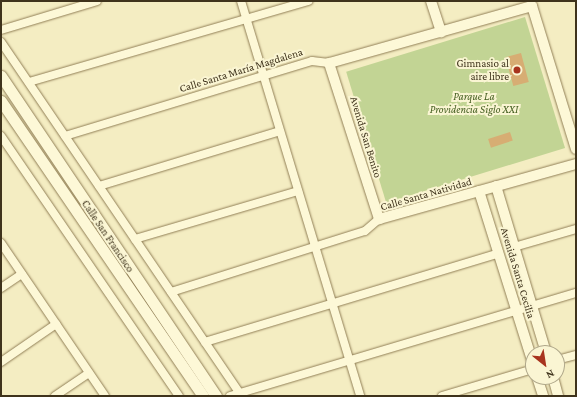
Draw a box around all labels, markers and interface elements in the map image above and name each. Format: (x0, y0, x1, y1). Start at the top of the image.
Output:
street label: Calle Santa María Magdalena (178, 45, 304, 95)
place label: Gimnasio al aire libre (457, 57, 509, 83)
marker: Gimnasio al aire libre (512, 65, 522, 75)
park label: Parque La Providencia Siglo XXI (430, 90, 518, 116)
street label: Avenida San Benito (347, 95, 385, 179)
street label: Calle Santa Natividad (379, 175, 473, 213)
street label: Calle San Francisco (79, 197, 137, 275)
street label: Avenida Santa Cecilia (498, 226, 538, 320)
north arrow (525, 345, 565, 385)
text: N (544, 367, 557, 382)

